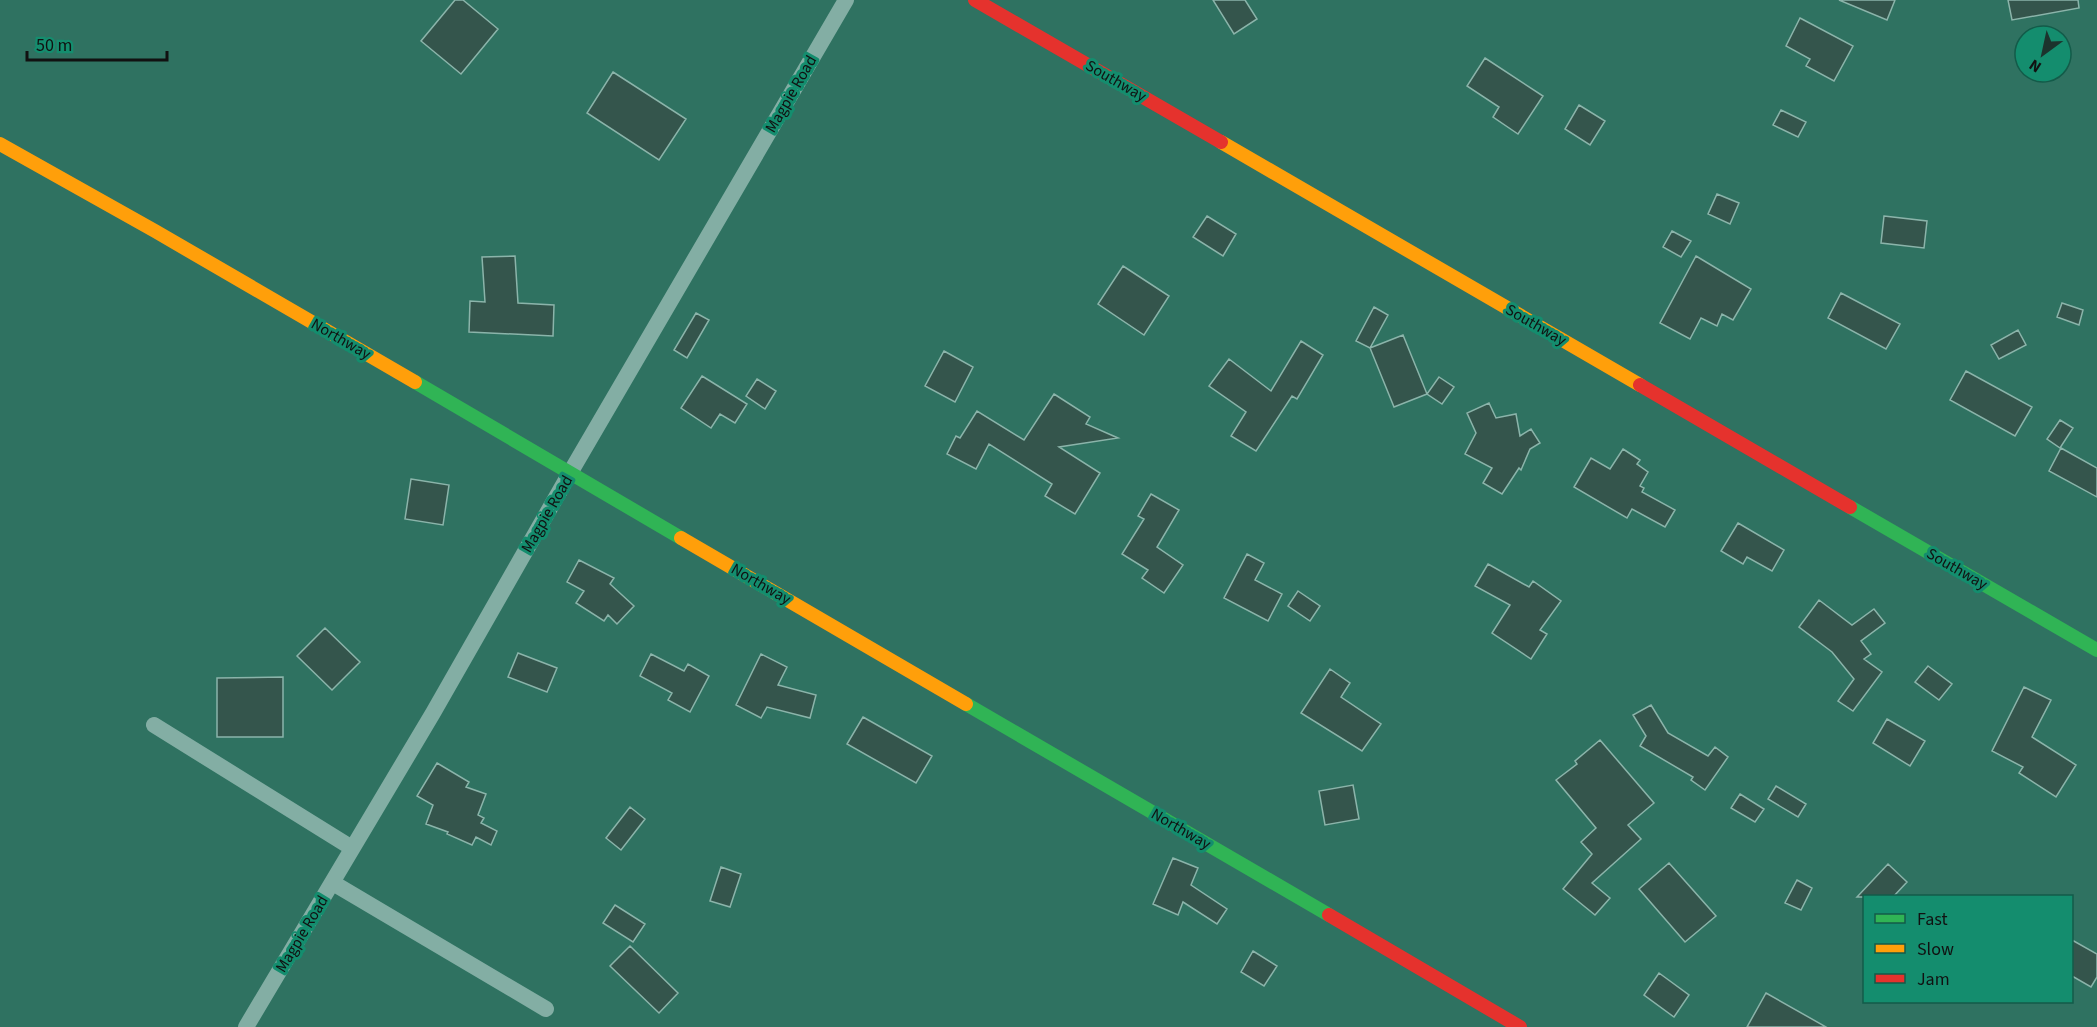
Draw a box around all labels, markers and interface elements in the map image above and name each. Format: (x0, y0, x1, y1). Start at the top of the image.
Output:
scale bar (27, 24, 166, 62)
north arrow (2013, 24, 2073, 84)
text: 50 m (36, 33, 72, 58)
street label: Magpie Road (760, 51, 822, 137)
text: N (2025, 54, 2046, 78)
street label: Southway (1082, 55, 1151, 108)
street label: Southway (1502, 299, 1571, 352)
street label: Northway (307, 313, 375, 365)
street label: Magpie Road (516, 471, 578, 557)
street label: Southway (1923, 543, 1992, 596)
street label: Northway (727, 558, 795, 610)
street label: Northway (1147, 803, 1215, 855)
street label: Magpie Road (270, 891, 334, 977)
legend (1863, 895, 2073, 1003)
text: Fast (1917, 907, 1948, 932)
text: Slow (1917, 937, 1954, 962)
text: Jam (1917, 967, 1950, 992)

